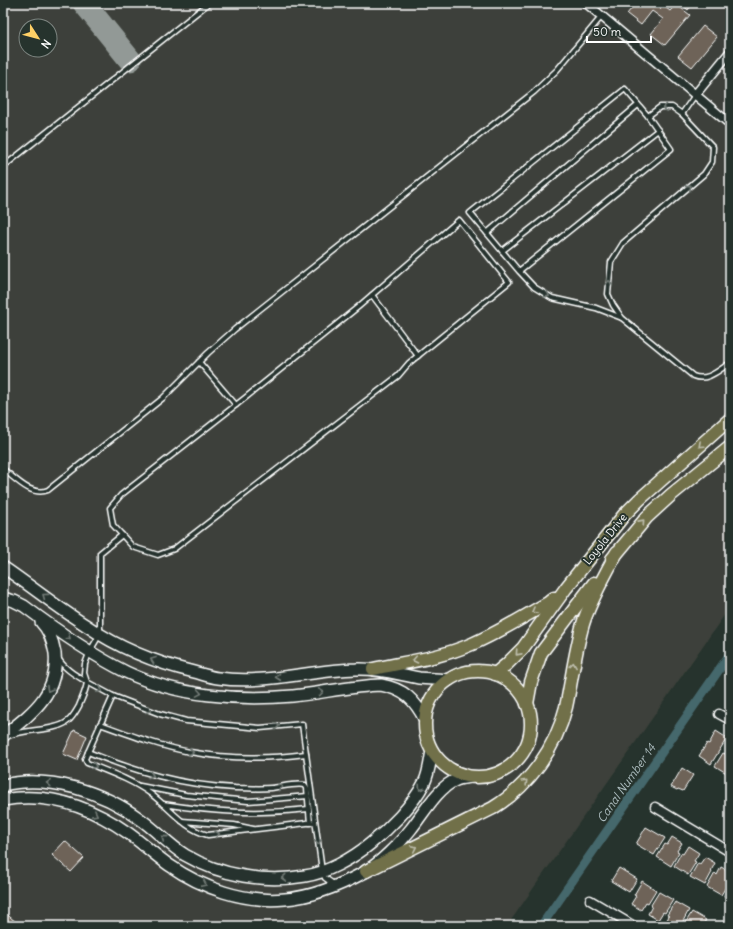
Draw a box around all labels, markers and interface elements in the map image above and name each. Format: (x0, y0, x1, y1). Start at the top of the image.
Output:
north arrow (18, 18, 58, 58)
scale bar (587, 18, 651, 44)
text: 50 m (593, 24, 622, 39)
text: N (38, 37, 54, 51)
one-way arrow (662, 103, 668, 112)
one-way arrow (684, 185, 691, 192)
one-way arrow (604, 280, 613, 286)
one-way arrow (543, 290, 550, 297)
one-way arrow (698, 440, 706, 448)
street label: Loyola Drive (580, 511, 630, 567)
one-way arrow (637, 519, 645, 527)
one-way arrow (42, 594, 49, 601)
one-way arrow (531, 606, 539, 614)
one-way arrow (64, 632, 71, 640)
one-way arrow (515, 648, 523, 656)
one-way arrow (412, 655, 418, 664)
one-way arrow (150, 656, 157, 664)
one-way arrow (569, 662, 577, 668)
one-way arrow (275, 673, 281, 682)
one-way arrow (46, 685, 53, 693)
one-way arrow (95, 685, 103, 692)
one-way arrow (318, 688, 324, 697)
one-way arrow (196, 689, 202, 697)
one-way arrow (146, 705, 153, 713)
one-way arrow (274, 722, 280, 731)
water label: Canal Number 14 (593, 740, 659, 825)
one-way arrow (188, 747, 194, 756)
one-way arrow (90, 761, 98, 769)
one-way arrow (147, 770, 154, 779)
one-way arrow (46, 778, 52, 787)
one-way arrow (520, 779, 527, 787)
one-way arrow (277, 782, 283, 791)
one-way arrow (418, 784, 426, 791)
one-way arrow (91, 809, 98, 816)
one-way arrow (214, 830, 220, 839)
one-way arrow (161, 836, 169, 843)
one-way arrow (313, 839, 322, 845)
one-way arrow (409, 845, 417, 853)
one-way arrow (281, 873, 287, 882)
one-way arrow (200, 879, 207, 887)

